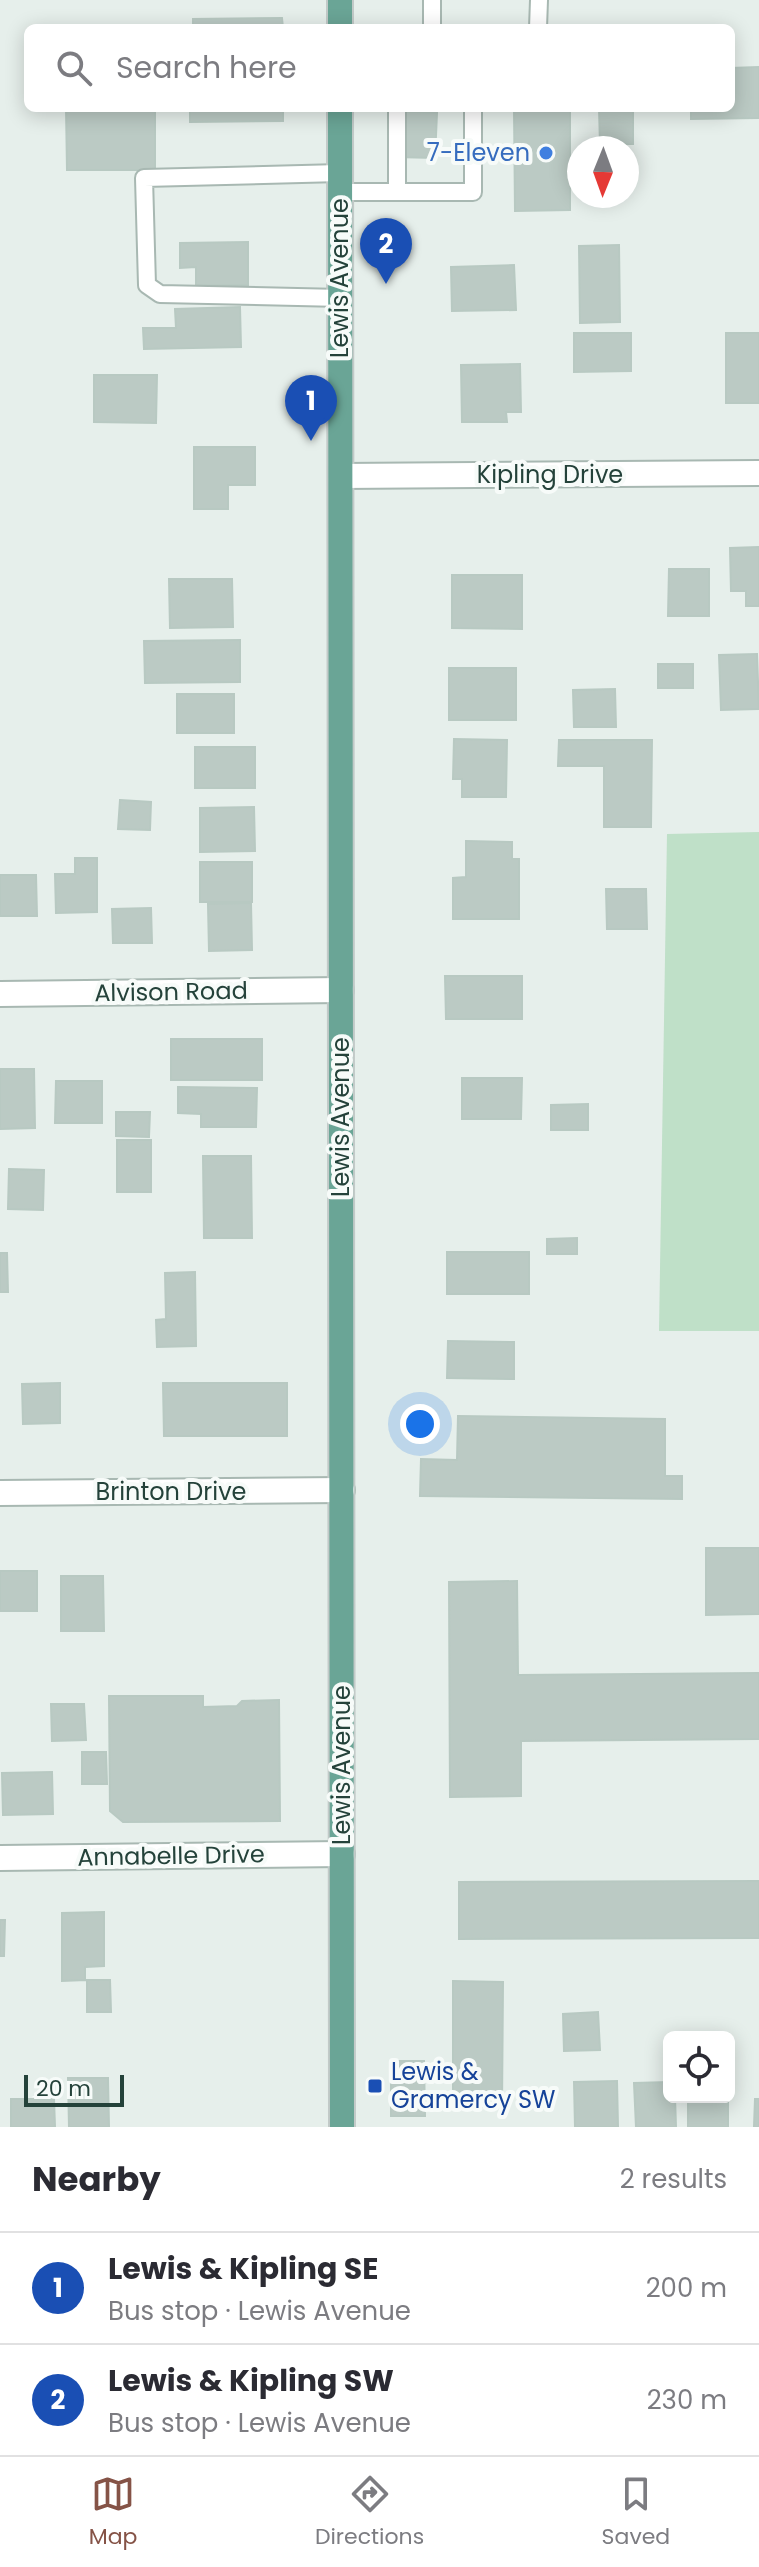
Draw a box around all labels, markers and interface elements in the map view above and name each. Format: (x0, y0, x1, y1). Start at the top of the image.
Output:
search box (24, 24, 735, 112)
icon: search (52, 46, 96, 90)
text: Search here (116, 46, 297, 89)
place label: 7-Eleven (427, 136, 530, 169)
north arrow (567, 136, 639, 208)
marker: 7-Eleven (537, 144, 555, 162)
street label: Lewis Avenue (323, 198, 356, 358)
pin: 2 (360, 218, 412, 284)
pin: 1 (285, 375, 337, 441)
street label: Kipling Drive (477, 458, 623, 491)
street label: Alvison Road (94, 974, 248, 1009)
street label: Lewis Avenue (324, 1037, 357, 1197)
your location (400, 1404, 440, 1444)
street label: Brinton Drive (96, 1475, 246, 1508)
street label: Lewis Avenue (325, 1685, 358, 1845)
street label: Annabelle Drive (77, 1837, 265, 1874)
map controls (663, 2031, 735, 2103)
button: locate (663, 2031, 735, 2103)
place label: Lewis & Gramercy SW (391, 2055, 555, 2116)
scale bar (24, 2071, 124, 2107)
text: 20 m (36, 2073, 91, 2104)
marker: Lewis & Gramercy SW (366, 2077, 384, 2095)
text: Nearby (32, 2155, 161, 2203)
text: 2 results (620, 2161, 727, 2197)
text: Lewis & Kipling SE (108, 2247, 378, 2290)
text: 1 (53, 2270, 63, 2306)
text: 200 m (646, 2270, 727, 2306)
text: Bus stop · Lewis Avenue (108, 2293, 411, 2329)
text: Lewis & Kipling SW (108, 2359, 394, 2402)
text: 2 (51, 2382, 65, 2418)
text: 230 m (647, 2382, 727, 2418)
text: Bus stop · Lewis Avenue (108, 2405, 411, 2441)
tab: Map (89, 2472, 137, 2553)
tab: Directions (315, 2472, 424, 2553)
tab: Saved (602, 2472, 670, 2553)

